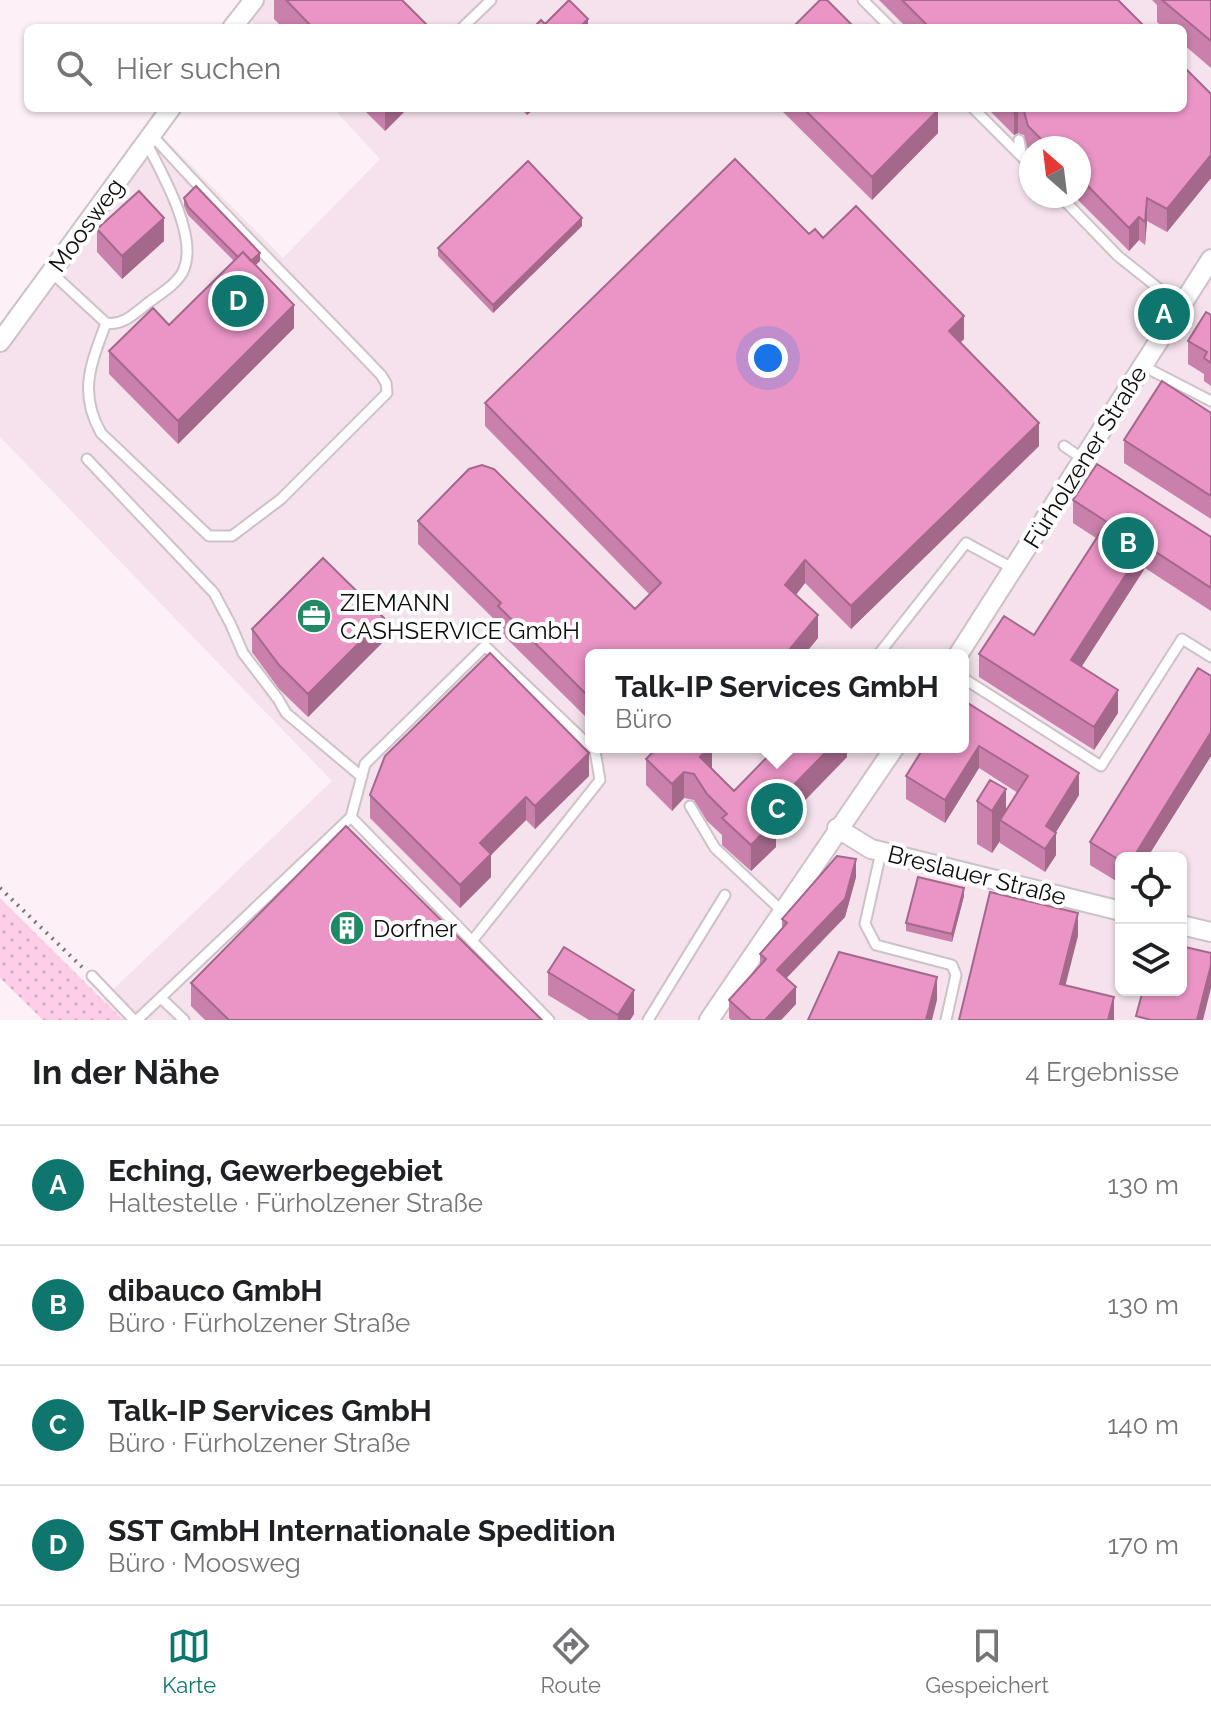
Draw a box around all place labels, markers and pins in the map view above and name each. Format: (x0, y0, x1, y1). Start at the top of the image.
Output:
pin: D (212, 271, 264, 331)
pin: A (1138, 284, 1190, 344)
pin: B (1102, 513, 1154, 573)
place label: ZIEMANN CASHSERVICE GmbH (340, 588, 580, 645)
office icon: ZIEMANN CASHSERVICE GmbH (295, 597, 333, 635)
pin: C (751, 779, 803, 839)
building icon: Dorfner (328, 909, 366, 947)
place label: Dorfner (373, 914, 458, 943)

